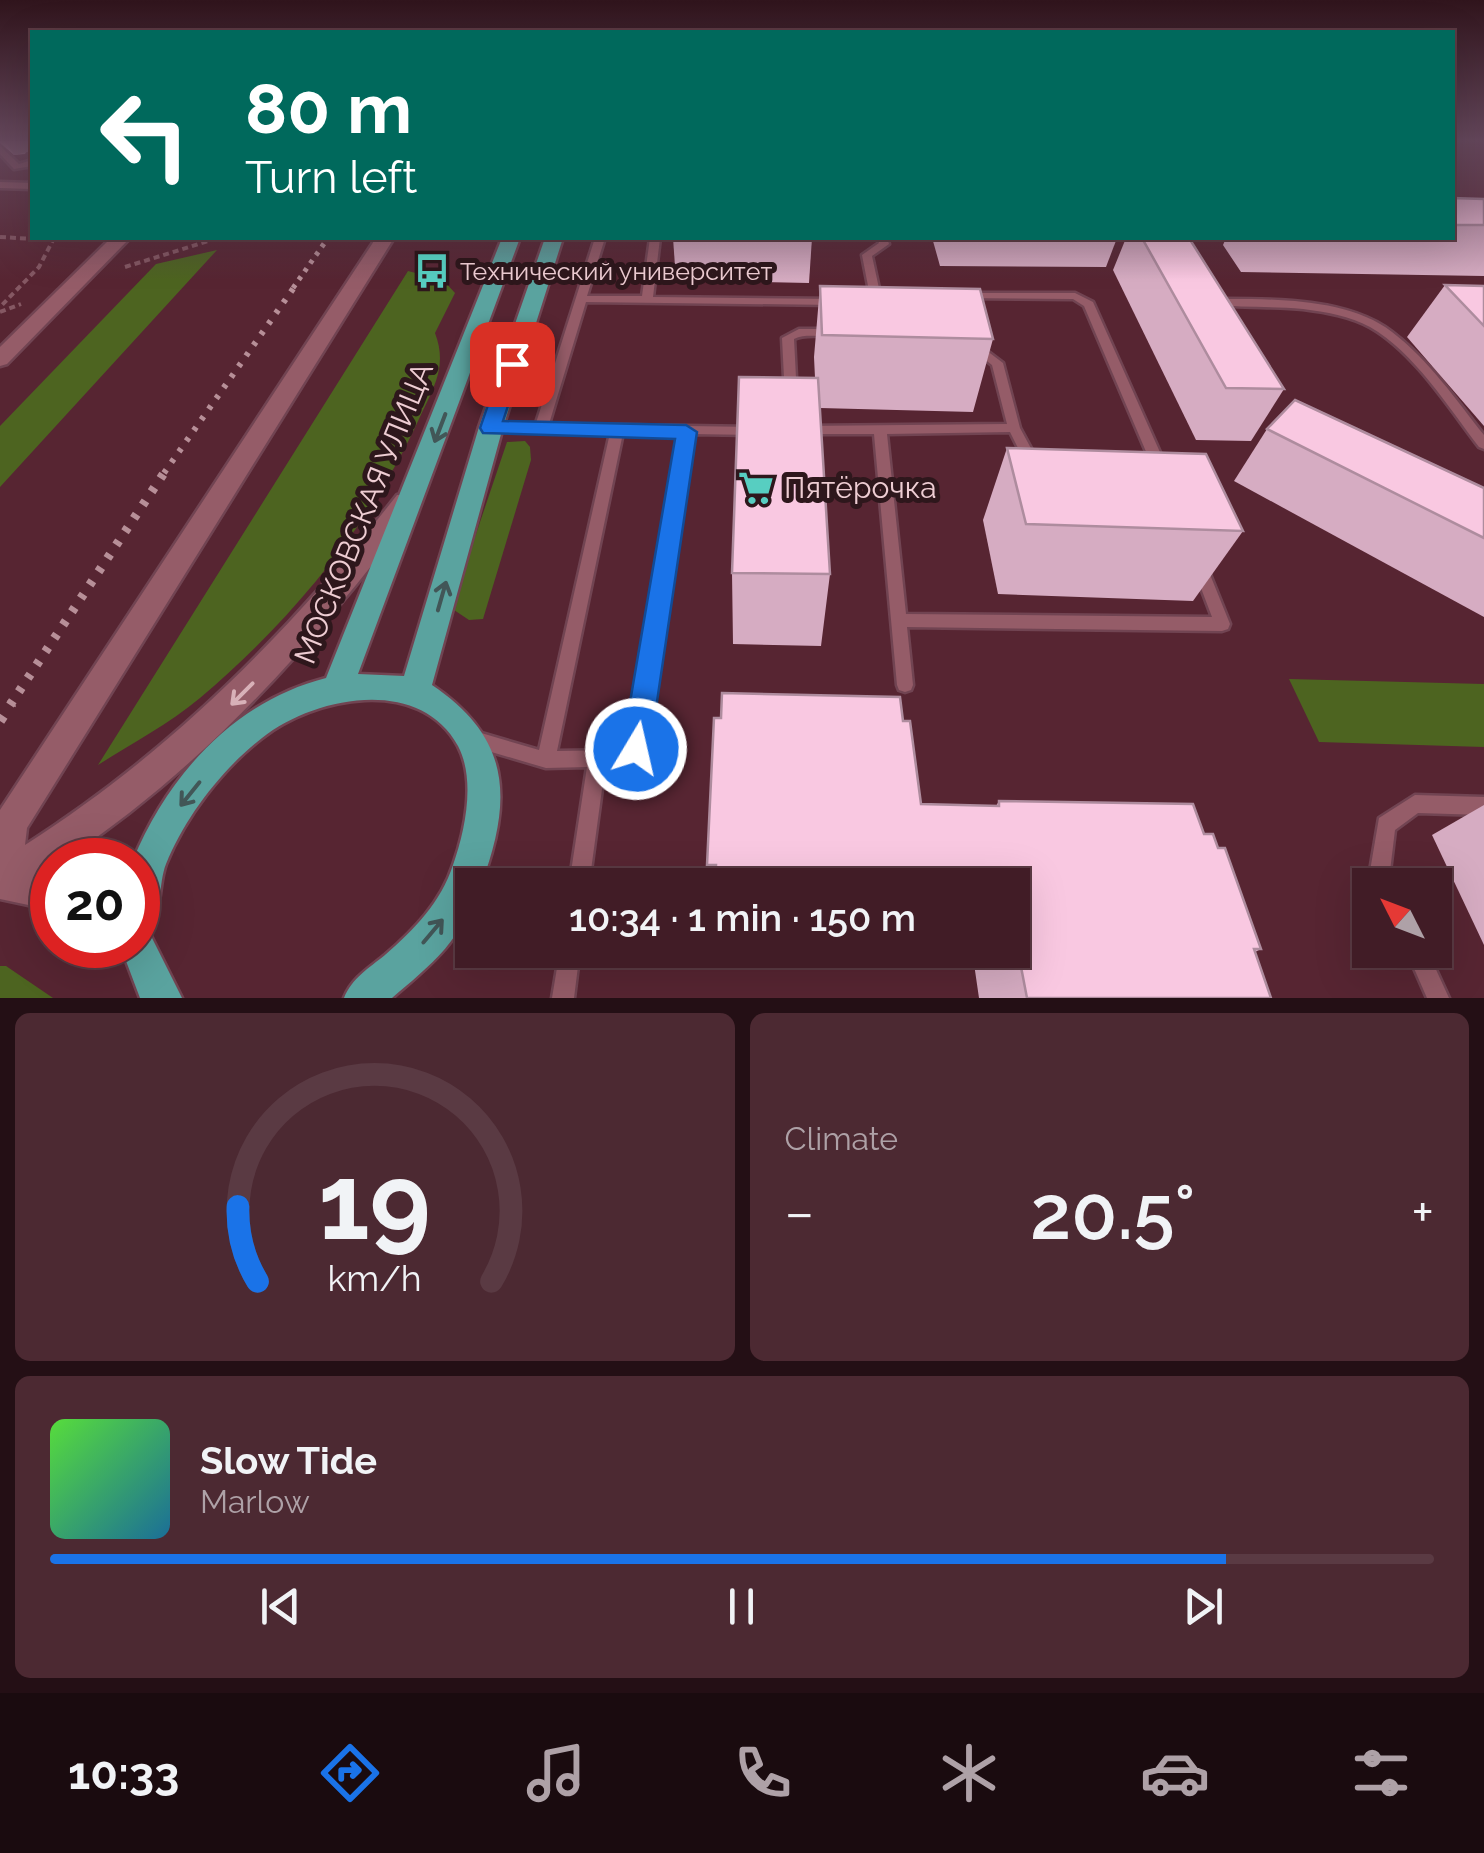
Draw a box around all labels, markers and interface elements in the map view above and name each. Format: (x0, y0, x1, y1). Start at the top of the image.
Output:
text: 80 m (245, 67, 412, 149)
icon: left (80, 70, 210, 200)
text: Turn left (245, 151, 417, 204)
bus stop icon: Технический университет (413, 252, 451, 290)
place label: Технический университет (460, 256, 772, 286)
pin (470, 322, 555, 407)
icon: arrive (485, 337, 540, 392)
street label: МОСКОВСКАЯ УЛИЦА (287, 357, 440, 669)
one-way arrow (430, 411, 448, 442)
supermarket icon: Пятёрочка (737, 469, 775, 507)
place label: Пятёрочка (784, 470, 937, 505)
one-way arrow (434, 581, 452, 613)
one-way arrow (230, 681, 254, 705)
position arrow (584, 697, 688, 801)
one-way arrow (179, 780, 201, 806)
speed limit sign: 20 (30, 838, 160, 968)
north arrow (1352, 868, 1452, 968)
map controls (1352, 868, 1452, 968)
text: 10:34 · 1 min · 150 m (569, 895, 916, 940)
one-way arrow (422, 918, 444, 944)
text: Climate (785, 1120, 898, 1157)
text: 19 (318, 1141, 431, 1263)
text: 20.5° (1030, 1168, 1195, 1257)
text: − (785, 1180, 814, 1245)
text: + (1411, 1180, 1434, 1245)
text: km/h (328, 1257, 422, 1299)
text: Slow Tide (200, 1438, 377, 1483)
text: Marlow (200, 1483, 310, 1520)
icon: previous (253, 1579, 308, 1634)
icon: pause (714, 1579, 769, 1634)
icon: next (1176, 1579, 1231, 1634)
icon: directions (315, 1738, 385, 1808)
icon: music (521, 1738, 591, 1808)
icon: phone (728, 1738, 798, 1808)
icon: climate (934, 1738, 1004, 1808)
icon: car (1140, 1738, 1210, 1808)
icon: filters (1346, 1738, 1416, 1808)
text: 10:33 (68, 1747, 179, 1800)

